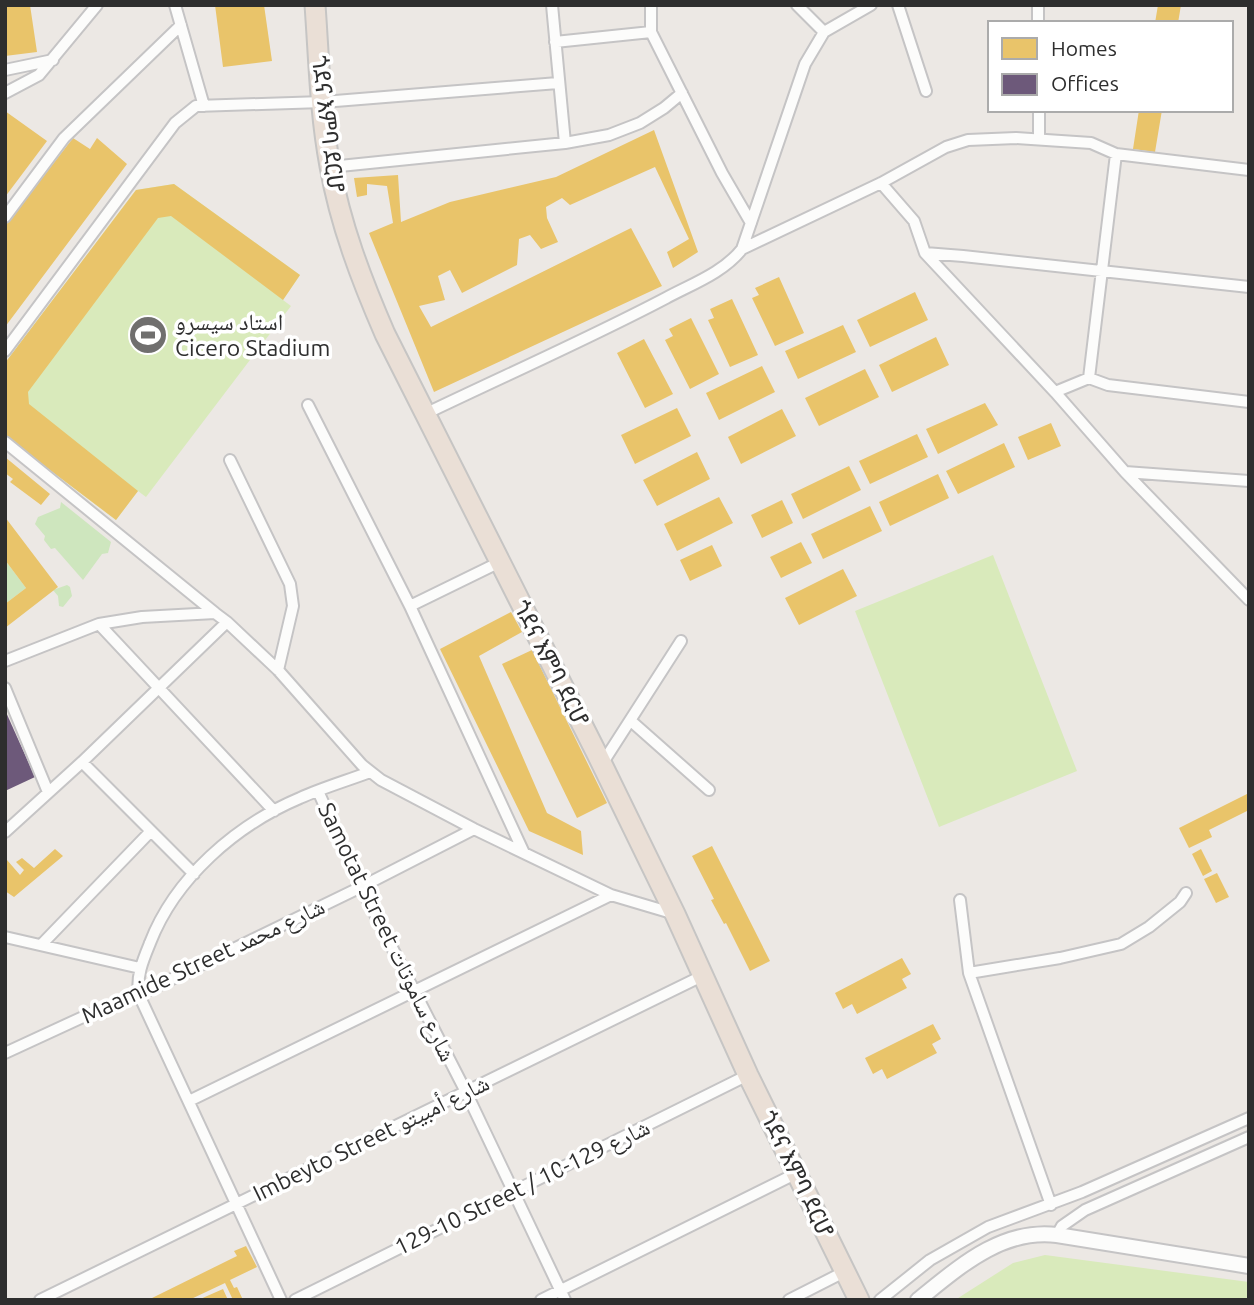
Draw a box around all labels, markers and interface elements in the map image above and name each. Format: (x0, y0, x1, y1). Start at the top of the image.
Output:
legend (988, 21, 1233, 112)
text: Homes (1051, 36, 1117, 60)
street label: ጎደና እምባ ደርሆ (308, 54, 349, 194)
text: Offices (1051, 71, 1119, 95)
place label: استاد سيسرو Cicero Stadium (175, 309, 330, 360)
sports icon: استاد سيسرو Cicero Stadium (127, 314, 169, 356)
street label: ጎደና እምባ ደርሆ (509, 596, 594, 730)
street label: Samotat Street شارع ساموتات (311, 798, 461, 1066)
street label: Maamide Street شارع محمد (77, 893, 330, 1031)
street label: Imbeyto Street شارع أمبيتو (249, 1069, 494, 1208)
street label: ጎደና እምባ ደርሆ (756, 1107, 839, 1241)
street label: 129-10 Street / شارع 129-10 (390, 1114, 655, 1262)

